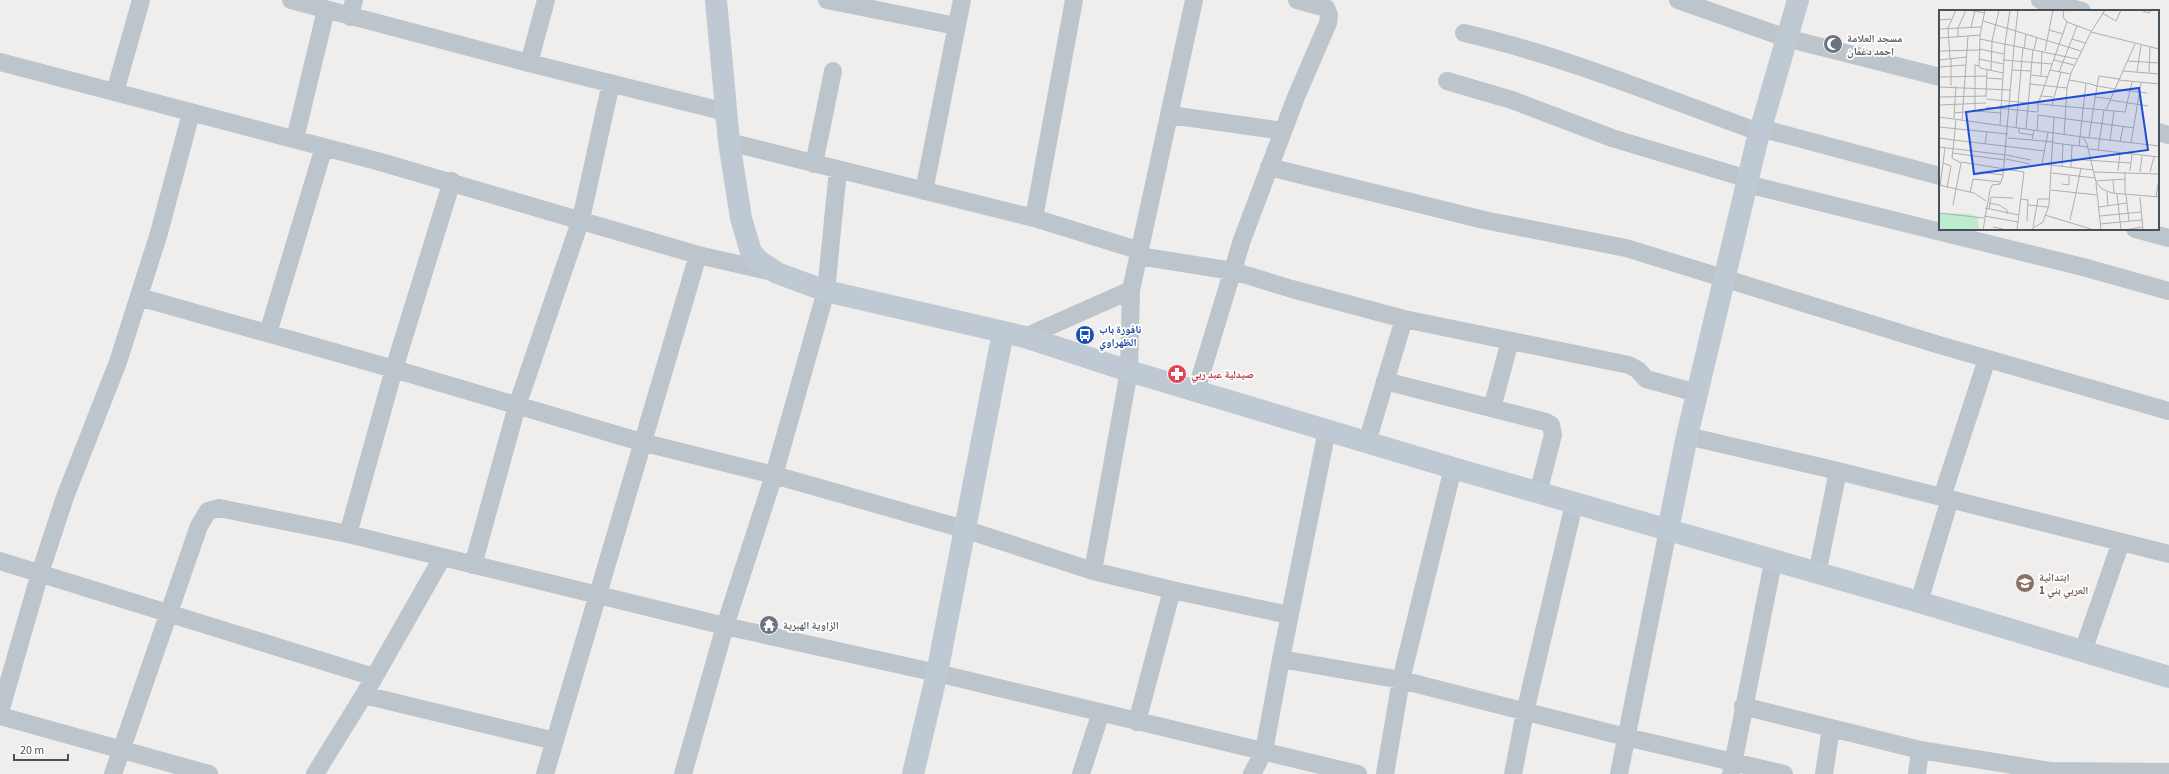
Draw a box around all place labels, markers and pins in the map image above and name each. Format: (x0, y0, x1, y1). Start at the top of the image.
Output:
place label: مسجد العلامة احمد دغمان (1847, 31, 1902, 59)
mosque icon: مسجد العلامة احمد دغمان (1822, 33, 1844, 55)
place label: نافورة باب الظهراوي (1099, 322, 1141, 351)
bus stop icon: نافورة باب الظهراوي (1074, 324, 1096, 346)
pharmacy icon: صيدلية عبد ربي (1166, 363, 1188, 385)
place label: صيدلية عبد ربي (1191, 367, 1254, 383)
place label: ابتدائية العربي بني 1 (2039, 570, 2088, 599)
school or university icon: ابتدائية العربي بني 1 (2014, 572, 2036, 594)
temple icon: الزاوية الهبرية (758, 614, 780, 636)
place label: الزاوية الهبرية (783, 618, 839, 633)

